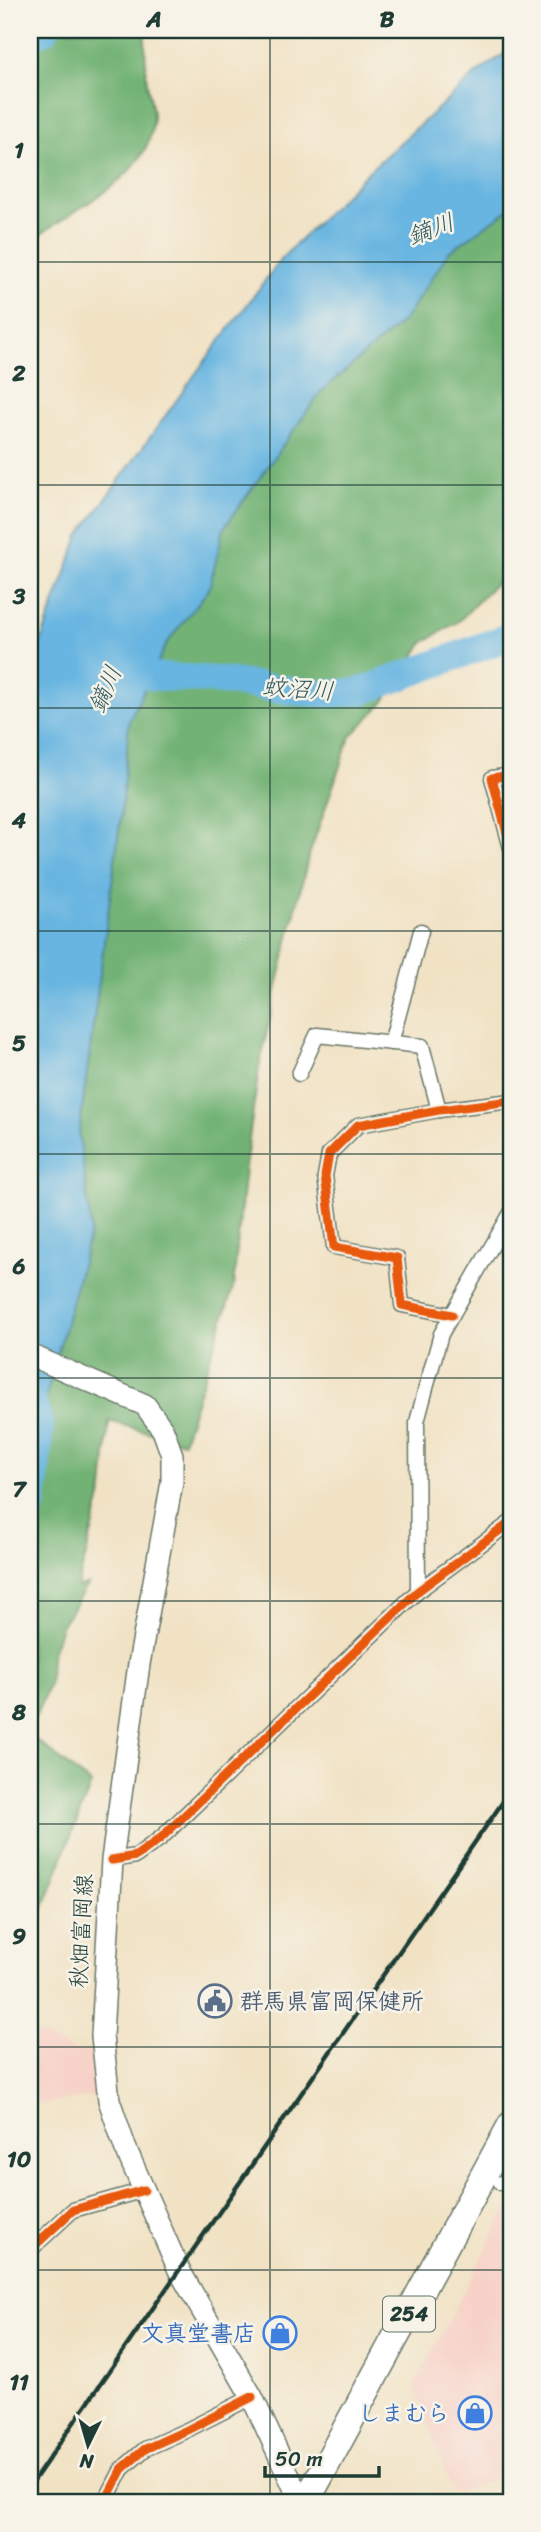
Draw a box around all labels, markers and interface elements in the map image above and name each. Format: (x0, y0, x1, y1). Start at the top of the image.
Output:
text: A (145, 0, 162, 40)
text: B (380, 0, 395, 40)
text: 1 (14, 130, 24, 171)
water label: 鏑川 (401, 201, 461, 257)
text: 2 (11, 353, 26, 394)
text: 3 (12, 576, 26, 617)
water label: 鏑川 (76, 659, 134, 719)
water label: 蚊沼川 (261, 666, 335, 712)
text: 4 (11, 800, 27, 841)
text: 5 (12, 1023, 26, 1064)
text: 6 (11, 1246, 26, 1287)
text: 7 (12, 1469, 27, 1510)
text: 8 (11, 1692, 26, 1733)
street label: 秋畑富岡線 (58, 1873, 105, 1990)
text: 9 (12, 1916, 26, 1957)
place label: 群馬県富岡保健所 (240, 1981, 424, 2022)
public building icon: 群馬県富岡保健所 (196, 1982, 234, 2020)
text: 10 (7, 2139, 32, 2180)
road number: 254 (383, 2296, 435, 2332)
place label: 文真堂書店 (141, 2313, 256, 2354)
shop icon: 文真堂書店 (261, 2314, 299, 2352)
text: 11 (9, 2362, 29, 2403)
place label: しまむら (358, 2393, 450, 2434)
shop icon: しまむら (456, 2394, 494, 2432)
north arrow (52, 2410, 122, 2480)
scale bar (265, 2434, 378, 2478)
text: 50 m (275, 2440, 323, 2478)
text: N (78, 2444, 96, 2479)

